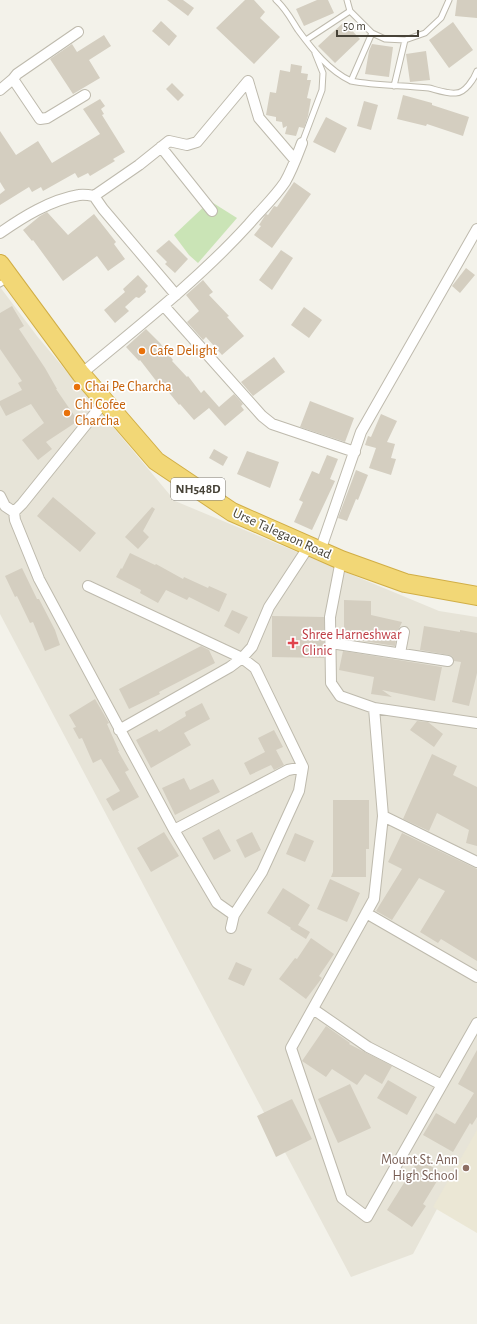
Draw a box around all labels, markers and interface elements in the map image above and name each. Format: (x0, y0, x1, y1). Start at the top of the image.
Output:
scale bar (337, 12, 418, 38)
text: 50 m (343, 20, 366, 32)
place label: Cafe Delight (150, 344, 218, 358)
marker: Cafe Delight (137, 346, 147, 356)
place label: Chai Pe Charcha (85, 380, 172, 394)
marker: Chai Pe Charcha (72, 382, 82, 392)
place label: Chi Cofee Charcha (75, 398, 126, 428)
marker: Chi Cofee Charcha (62, 408, 72, 418)
road number: NH548D (171, 478, 225, 500)
street label: Urse Talegaon Road (231, 506, 333, 562)
place label: Shree Harneshwar Clinic (302, 628, 402, 658)
marker: Shree Harneshwar Clinic (287, 637, 299, 649)
place label: Mount St. Ann High School (381, 1153, 458, 1183)
marker: Mount St. Ann High School (461, 1163, 471, 1173)

